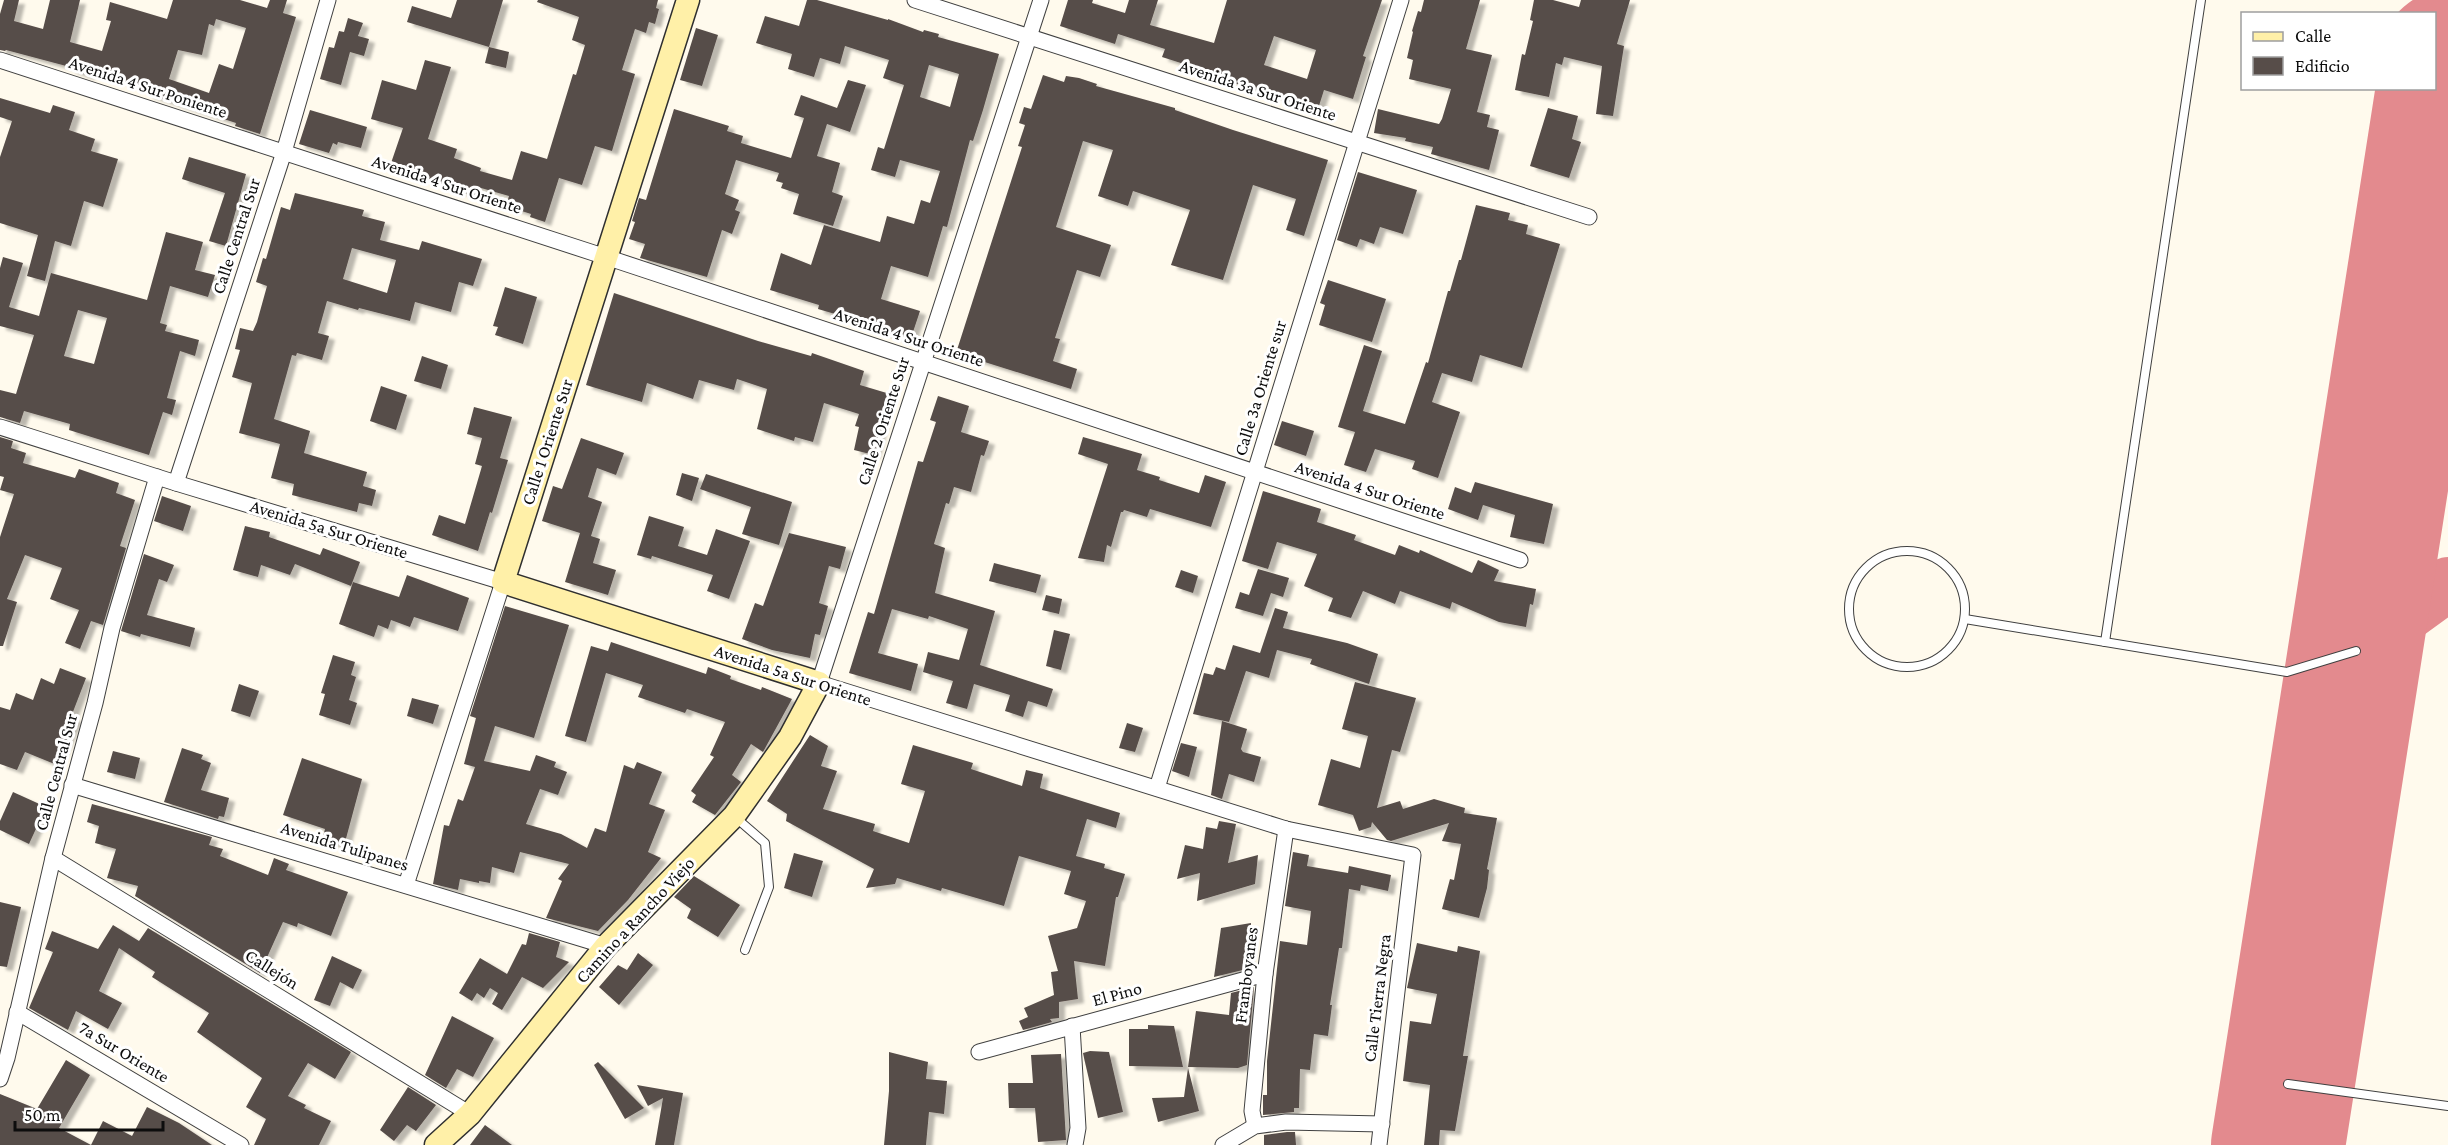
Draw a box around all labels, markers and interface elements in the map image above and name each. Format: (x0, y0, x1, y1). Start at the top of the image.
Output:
legend (2241, 12, 2436, 90)
text: Calle (2295, 26, 2331, 46)
street label: Avenida 4 Sur Poniente (66, 52, 230, 122)
street label: Avenida 3a Sur Oriente (1177, 55, 1339, 125)
text: Edificio (2295, 56, 2350, 76)
street label: Avenida 4 Sur Oriente (370, 150, 524, 218)
street label: Calle Central Sur (208, 175, 264, 296)
street label: Avenida 4 Sur Oriente (832, 303, 986, 371)
street label: Calle 3a Oriente sur (1230, 317, 1290, 458)
street label: Calle 2 Oriente Sur (853, 354, 913, 488)
street label: Calle 1 Oriente Sur (517, 376, 577, 507)
street label: Avenida 4 Sur Oriente (1293, 456, 1447, 524)
street label: Avenida 5a Sur Oriente (248, 495, 410, 563)
street label: Avenida 5a Sur Oriente (712, 640, 874, 710)
street label: Calle Central Sur (31, 711, 81, 833)
street label: Avenida Tulipanes (279, 817, 411, 875)
street label: Camino a Rancho Viejo (571, 853, 699, 988)
street label: Framboyanes (1230, 926, 1262, 1024)
street label: Calle Tierra Negra (1359, 933, 1395, 1063)
street label: Callejón (241, 945, 303, 994)
street label: El Pino (1090, 978, 1144, 1010)
street label: 7a Sur Oriente (75, 1017, 173, 1087)
scale bar (15, 1094, 164, 1132)
text: 50 m (24, 1105, 61, 1125)

